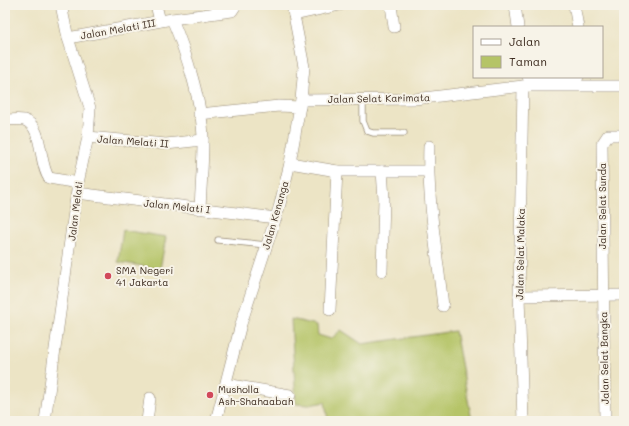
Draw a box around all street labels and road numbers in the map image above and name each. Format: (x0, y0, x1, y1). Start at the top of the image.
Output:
street label: Jalan Melati III (79, 15, 157, 42)
street label: Jalan Selat Karimata (328, 90, 430, 106)
street label: Jalan Melati II (97, 132, 170, 151)
street label: Jalan Selat Sunda (595, 163, 609, 249)
street label: Jalan Kenanga (259, 179, 291, 251)
street label: Jalan Melati (64, 181, 86, 241)
street label: Jalan Melati I (143, 196, 212, 217)
street label: Jalan Selat Malaka (512, 208, 528, 300)
street label: Jalan Selat Bangka (596, 312, 612, 404)

